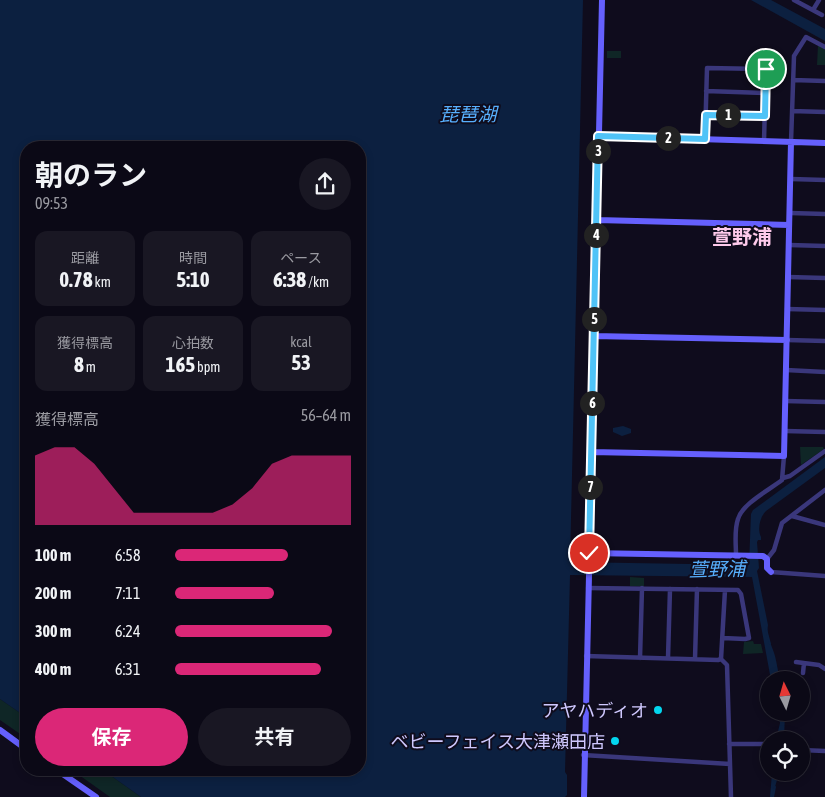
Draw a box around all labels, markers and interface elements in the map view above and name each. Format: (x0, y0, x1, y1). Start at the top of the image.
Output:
pin (745, 48, 787, 90)
icon: arrive (752, 55, 780, 83)
pin: 1 (716, 102, 740, 128)
water label: 琵琶湖 (439, 103, 499, 125)
text: 1 (725, 107, 732, 123)
pin: 2 (656, 126, 680, 150)
text: 2 (665, 130, 672, 146)
pin: 3 (586, 138, 610, 164)
text: 3 (595, 143, 602, 159)
button: share (299, 158, 351, 210)
text: 朝のラン (35, 159, 147, 191)
text: 09:53 (35, 194, 68, 212)
pin: 4 (584, 222, 608, 248)
district label: 萱野浦 (712, 225, 772, 248)
text: 4 (593, 227, 600, 243)
text: 距離 (71, 250, 99, 266)
text: 時間 (179, 250, 207, 266)
text: ペース (280, 250, 322, 266)
text: 0.78 (59, 267, 93, 291)
text: 5:10 (176, 267, 210, 291)
text: 6:38 (273, 267, 306, 291)
text: km (93, 274, 111, 290)
text: /km (306, 274, 329, 290)
pin: 5 (582, 306, 606, 332)
text: 5 (591, 311, 598, 327)
text: kcal (290, 334, 312, 350)
text: 獲得標高 (57, 335, 113, 351)
text: 心拍数 (172, 335, 214, 351)
text: 53 (291, 350, 311, 374)
text: 8 (74, 352, 84, 376)
text: 165 (166, 352, 195, 376)
text: m (84, 359, 96, 375)
text: bpm (195, 359, 220, 375)
pin: 6 (580, 390, 604, 416)
text: 6 (589, 395, 596, 411)
text: 56–64 m (301, 406, 351, 424)
text: 獲得標高 (35, 410, 99, 428)
pin: 7 (578, 474, 602, 500)
text: 7 (587, 479, 594, 495)
pin (568, 532, 610, 574)
icon: check (575, 539, 603, 567)
text: 100 m (35, 546, 71, 564)
text: 6:58 (115, 546, 140, 564)
water label: 萱野浦 (688, 557, 749, 580)
text: 200 m (35, 584, 71, 602)
text: 7:11 (115, 584, 140, 602)
text: 300 m (35, 622, 71, 640)
text: 6:24 (115, 622, 140, 640)
text: 400 m (35, 660, 71, 678)
text: 6:31 (115, 660, 140, 678)
north arrow (760, 671, 810, 721)
map controls (760, 671, 810, 781)
place label: アヤハディオ (542, 700, 648, 721)
marker: アヤハディオ (652, 704, 664, 716)
button: 保存 (35, 708, 188, 766)
button: 共有 (198, 708, 351, 766)
place label: ベビーフェイス大津瀬田店 (391, 731, 605, 752)
button: locate (760, 731, 810, 781)
marker: ベビーフェイス大津瀬田店 (609, 735, 621, 747)

